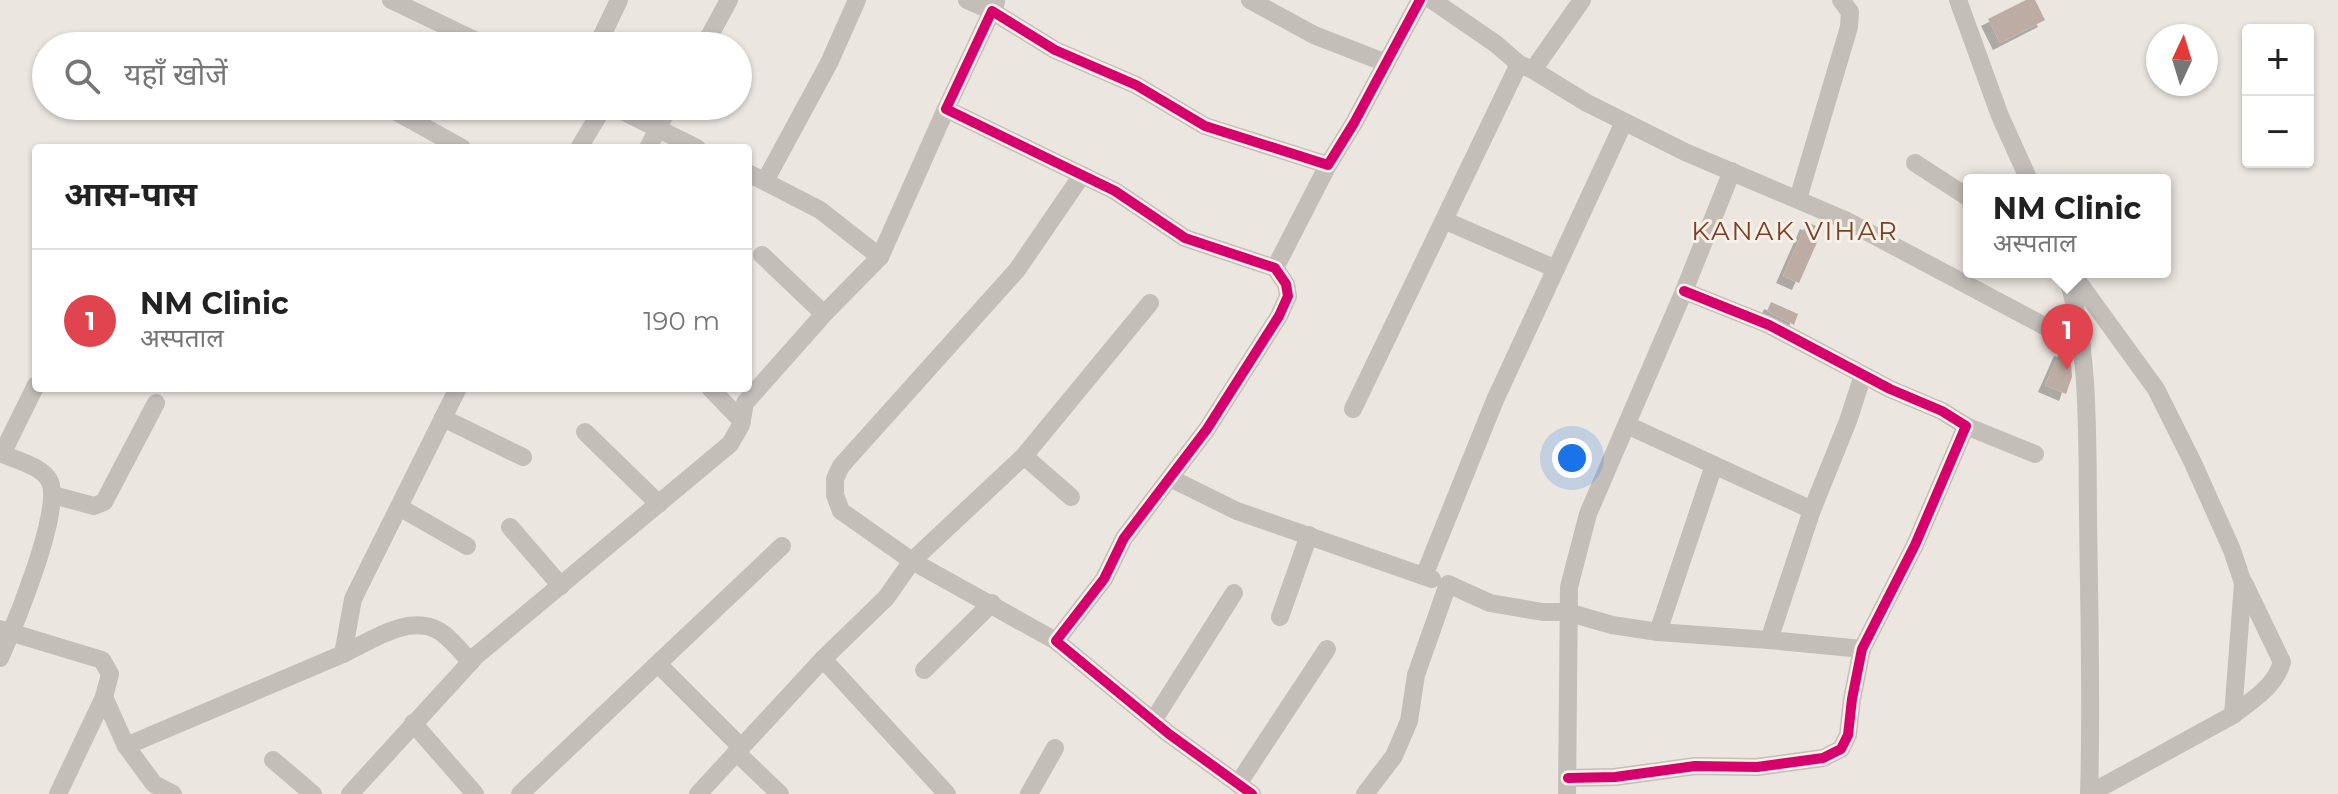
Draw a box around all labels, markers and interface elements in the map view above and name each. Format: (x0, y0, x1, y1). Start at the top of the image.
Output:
north arrow (2146, 24, 2218, 96)
map controls (2242, 24, 2314, 168)
button: + (2242, 24, 2314, 96)
search box (32, 32, 752, 120)
icon: search (60, 54, 104, 98)
text: यहाँ खोजें (124, 56, 228, 93)
button: − (2242, 96, 2314, 168)
text: आस-पास (64, 173, 197, 215)
popup (1963, 174, 2171, 278)
text: NM Clinic (1993, 190, 2141, 227)
district label: KANAK VIHAR (1691, 215, 1899, 247)
text: अस्पताल (1993, 227, 2077, 259)
text: NM Clinic (140, 285, 289, 322)
pin: 1 (2041, 304, 2093, 370)
text: 1 (85, 305, 95, 337)
text: 190 m (643, 305, 720, 337)
text: अस्पताल (140, 322, 224, 354)
your location (1552, 438, 1592, 478)

